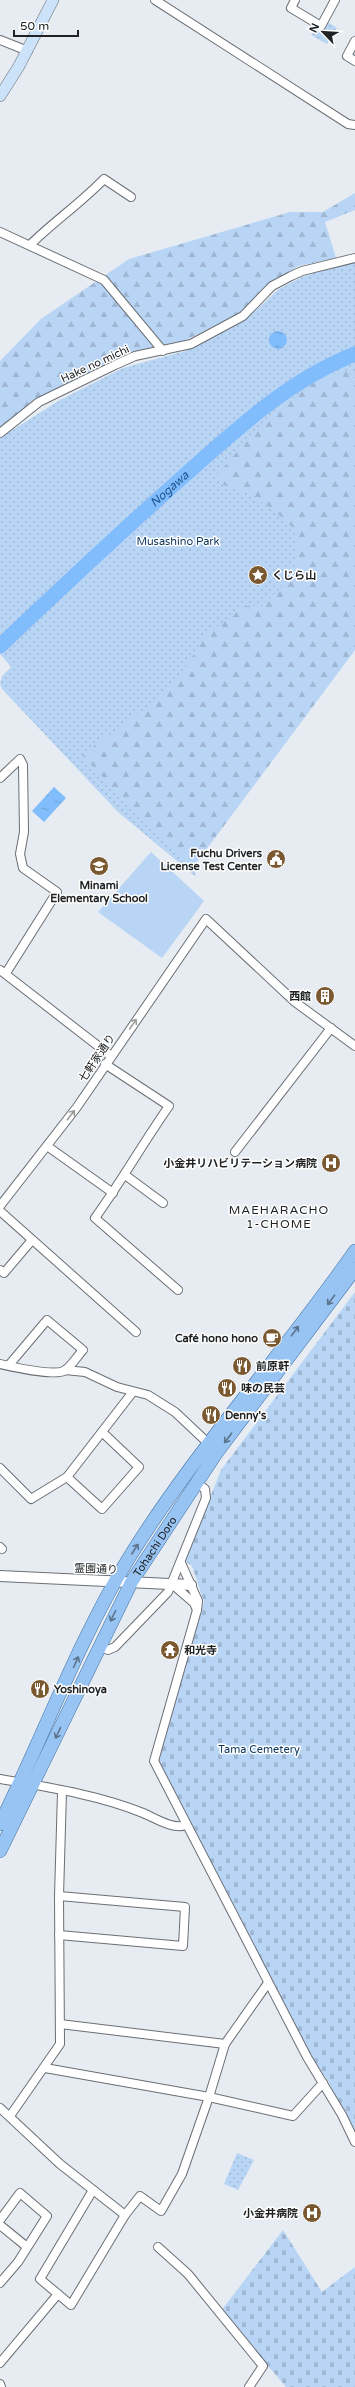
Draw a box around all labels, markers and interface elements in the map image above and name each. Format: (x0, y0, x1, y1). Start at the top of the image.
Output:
scale bar (14, 12, 78, 38)
north arrow (303, 12, 343, 52)
text: 50 m (20, 19, 49, 33)
text: N (307, 21, 322, 35)
street label: Hake no michi (59, 343, 131, 385)
water label: Nogawa (147, 468, 192, 510)
park label: Musashino Park (136, 535, 220, 548)
place icon: くじら山 (247, 564, 269, 586)
place label: くじら山 (272, 569, 316, 582)
place label: Fuchu Drivers License Test Center (160, 847, 263, 873)
public building icon: Fuchu Drivers License Test Center (265, 848, 287, 870)
school or university icon: Minami Elementary School (88, 855, 110, 877)
place label: Minami Elementary School (50, 879, 148, 906)
building icon: 西館 (314, 985, 336, 1007)
place label: 西館 (289, 990, 311, 1003)
one-way arrow (129, 1019, 137, 1030)
street label: 七軒家通り (76, 1032, 118, 1084)
one-way arrow (66, 1110, 75, 1121)
hospital icon: 小金井リハビリテーション病院 (320, 1152, 342, 1174)
place label: 小金井リハビリテーション病院 (163, 1157, 317, 1170)
district label: MAEHARACHO 1-CHOME (229, 1203, 329, 1231)
one-way arrow (327, 1294, 335, 1305)
one-way arrow (291, 1326, 299, 1337)
cafe icon: Café hono hono (261, 1327, 283, 1349)
place label: Café hono hono (175, 1332, 258, 1345)
restaurant icon: 前原軒 (231, 1355, 253, 1377)
place label: 前原軒 (256, 1360, 289, 1373)
restaurant icon: 味の民芸 (216, 1377, 238, 1399)
place label: 味の民芸 (241, 1382, 285, 1395)
restaurant icon: Denny's (200, 1404, 222, 1426)
place label: Denny's (225, 1409, 267, 1423)
one-way arrow (224, 1432, 232, 1443)
street label: Tohachi Doro (130, 1514, 179, 1579)
one-way arrow (131, 1544, 139, 1555)
street label: 霊園通り (74, 1562, 118, 1576)
one-way arrow (109, 1610, 116, 1622)
temple icon: 和光寺 (159, 1639, 181, 1661)
place label: 和光寺 (184, 1644, 217, 1657)
one-way arrow (73, 1656, 80, 1668)
restaurant icon: Yoshinoya (29, 1678, 51, 1700)
place label: Yoshinoya (54, 1683, 107, 1697)
one-way arrow (54, 1727, 61, 1739)
park label: Tama Cemetery (218, 1743, 300, 1756)
hospital icon: 小金井病院 (301, 2202, 323, 2224)
place label: 小金井病院 (243, 2207, 298, 2220)

